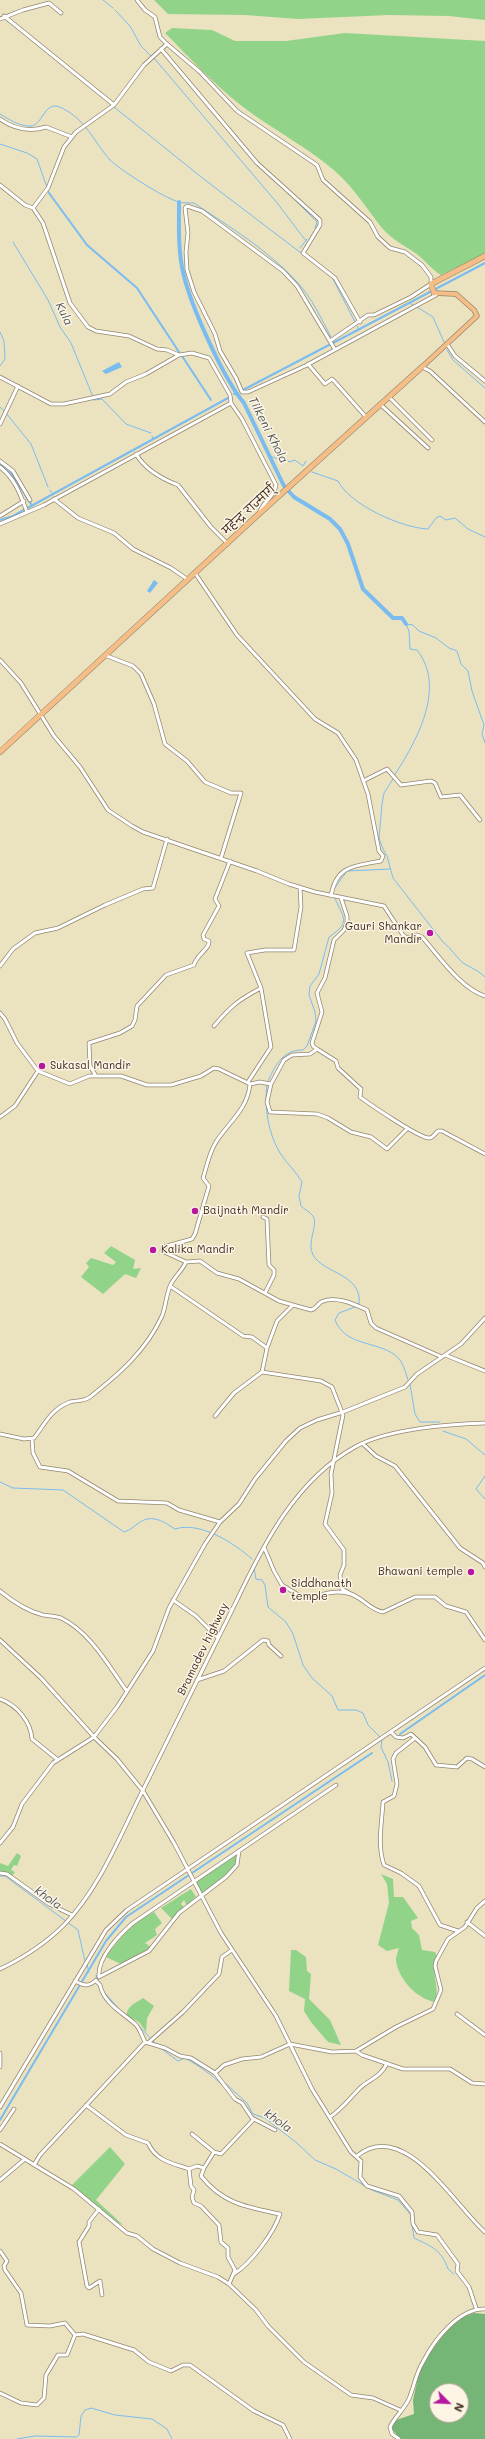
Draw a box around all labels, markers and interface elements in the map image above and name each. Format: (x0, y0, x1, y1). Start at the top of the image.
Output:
water label: Kula (52, 300, 76, 328)
water label: Tilkeni Khola (245, 394, 291, 466)
street label: महेन्द्र राज्मार्ग् (220, 482, 278, 538)
place label: Gauri Shankar Mandir (345, 920, 422, 946)
marker: Gauri Shankar Mandir (425, 928, 435, 938)
place label: Sukasal Mandir (50, 1059, 131, 1073)
marker: Sukasal Mandir (37, 1061, 47, 1071)
place label: Baijnath Mandir (203, 1204, 289, 1218)
marker: Baijnath Mandir (190, 1206, 200, 1216)
place label: Kalika Mandir (161, 1243, 234, 1257)
marker: Kalika Mandir (148, 1245, 158, 1255)
place label: Bhawani temple (378, 1565, 463, 1579)
marker: Bhawani temple (466, 1567, 476, 1577)
place label: Siddhanath temple (291, 1577, 352, 1603)
marker: Siddhanath temple (278, 1585, 288, 1595)
street label: Bramadev highway (175, 1601, 231, 1697)
water label: khola (31, 1883, 65, 1913)
water label: khola (261, 2106, 295, 2136)
north arrow (429, 2383, 469, 2423)
text: N (451, 2401, 468, 2415)

